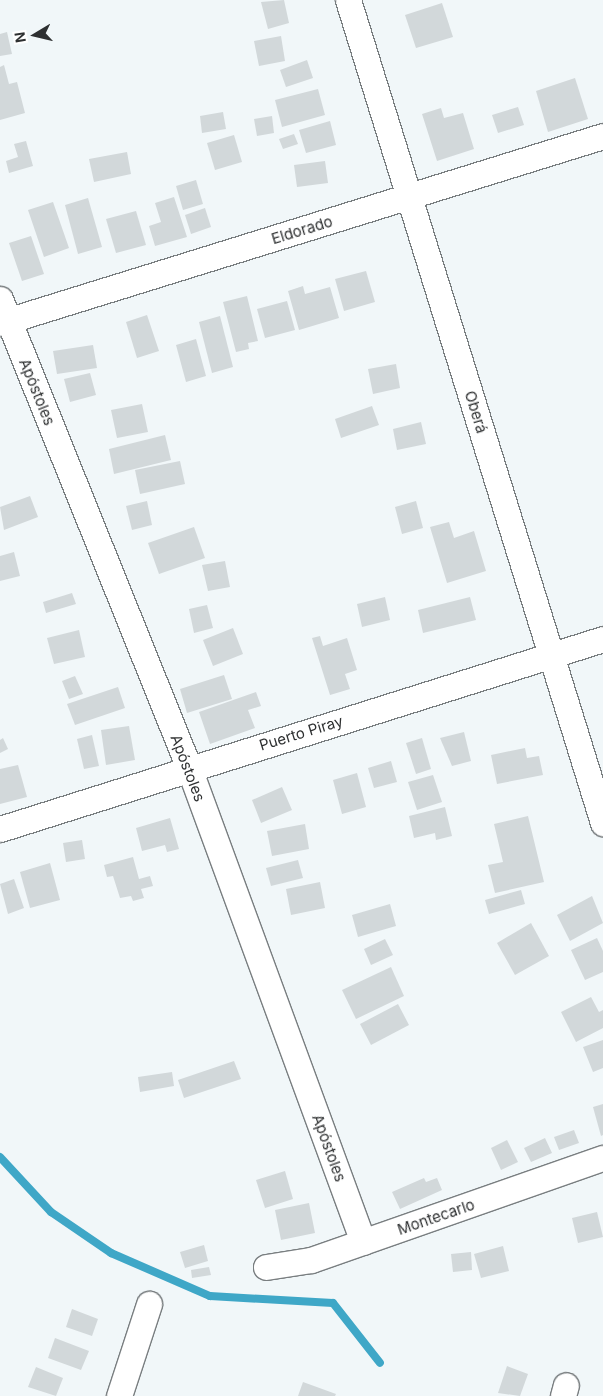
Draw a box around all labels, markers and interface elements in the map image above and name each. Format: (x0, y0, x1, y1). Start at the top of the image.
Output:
north arrow (10, 10, 60, 60)
text: N (10, 31, 29, 44)
street label: Eldorado (269, 212, 335, 248)
street label: Apóstoles (15, 356, 59, 428)
street label: Oberá (461, 389, 491, 435)
street label: Puerto Piray (257, 712, 345, 754)
street label: Apóstoles (167, 732, 209, 804)
street label: Apóstoles (308, 1112, 350, 1184)
street label: Montecarlo (395, 1195, 477, 1239)

